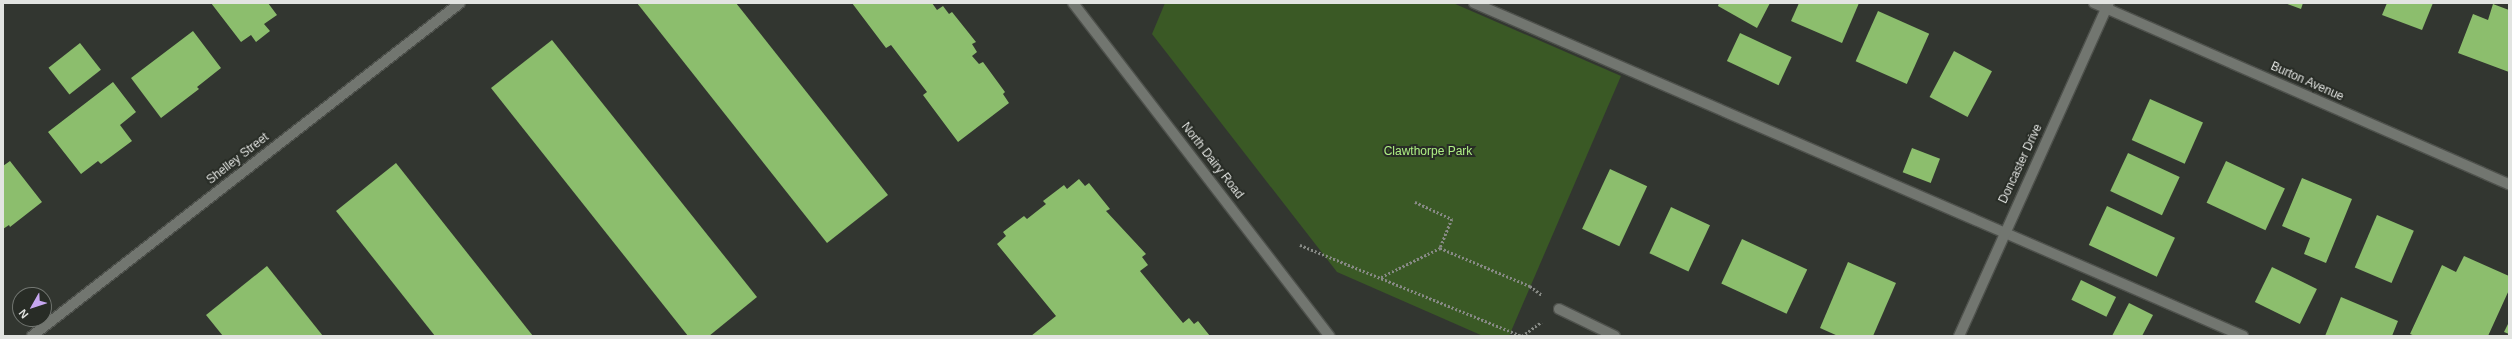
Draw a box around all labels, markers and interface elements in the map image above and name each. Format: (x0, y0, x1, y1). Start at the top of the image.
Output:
street label: Burton Avenue (2268, 59, 2346, 105)
street label: North Dairy Road (1178, 120, 1246, 202)
street label: Doncaster Drive (1996, 122, 2046, 206)
street label: Shelley Street (204, 130, 272, 188)
park label: Clawthorpe Park (1384, 145, 1472, 159)
north arrow (12, 287, 52, 327)
text: N (16, 307, 31, 321)

